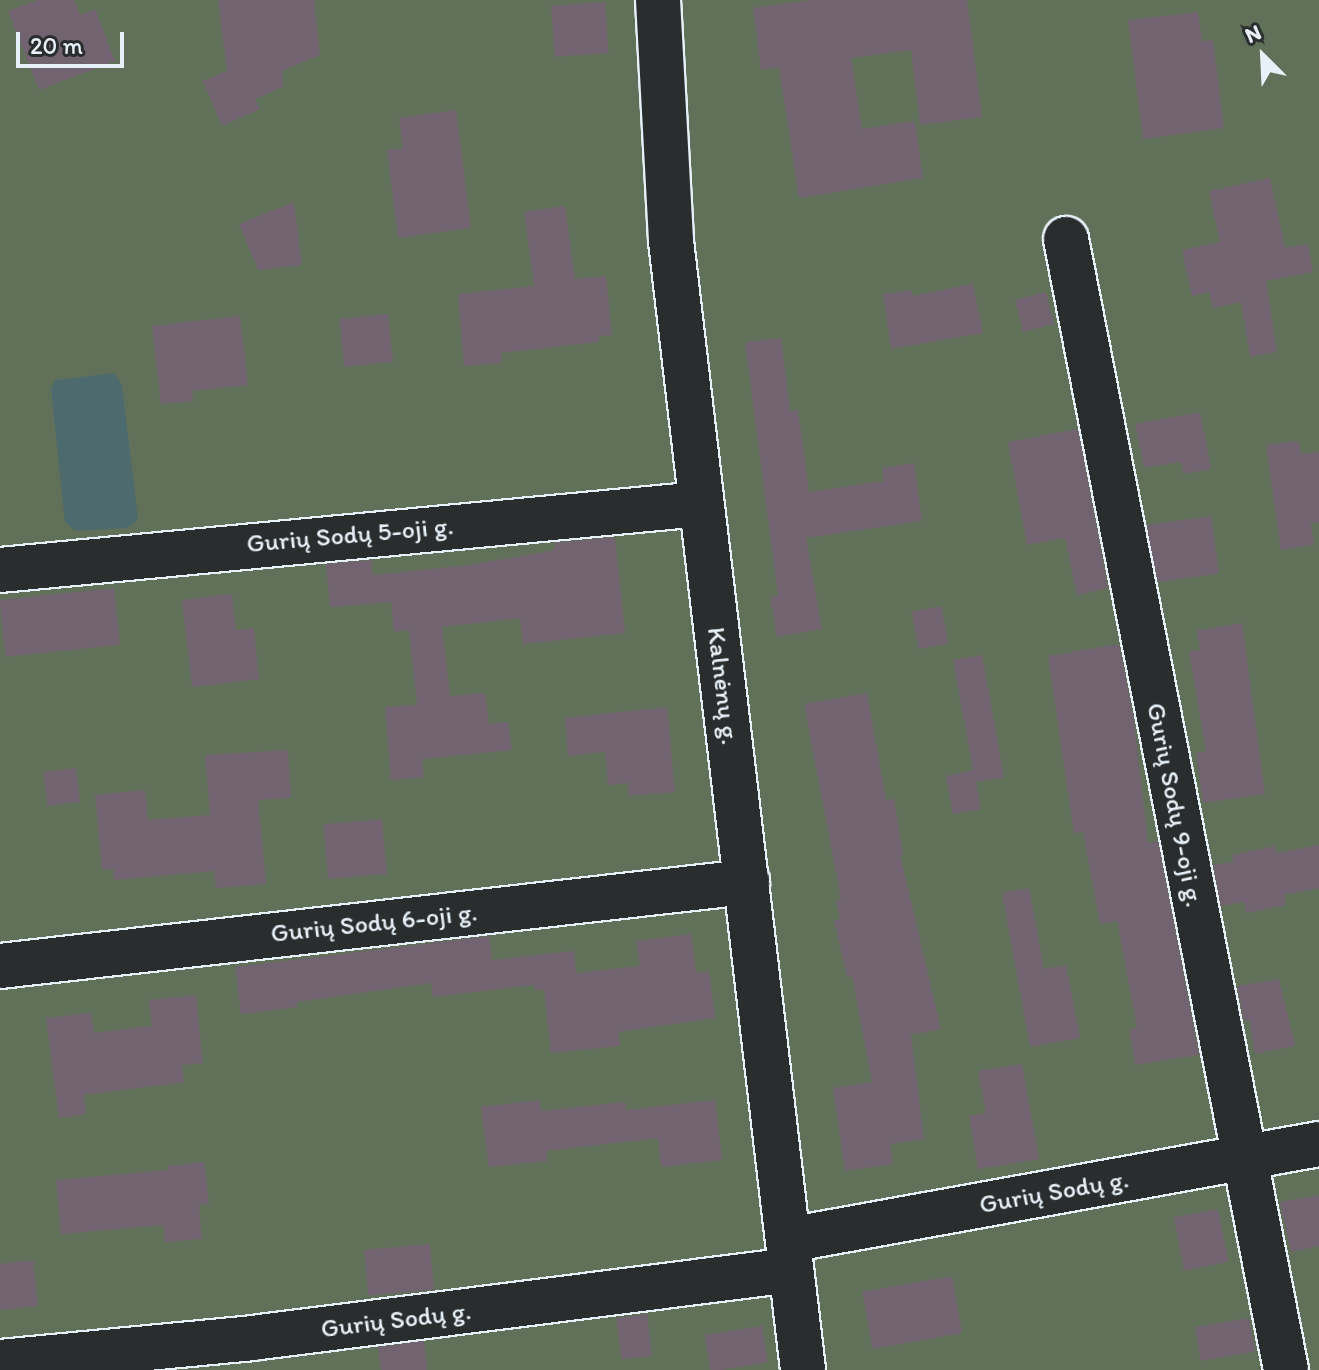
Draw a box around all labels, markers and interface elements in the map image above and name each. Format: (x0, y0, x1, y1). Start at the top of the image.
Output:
scale bar (20, 16, 128, 66)
north arrow (1223, 16, 1303, 96)
text: N (1241, 18, 1265, 49)
text: 20 m (30, 31, 83, 60)
street label: Gurių Sodų 5-oji g. (245, 510, 455, 560)
street label: Kalnėnų g. (700, 625, 746, 747)
street label: Gurių Sodų 9-oji g. (1140, 700, 1210, 910)
street label: Gurių Sodų 6-oji g. (269, 897, 479, 949)
street label: Gurių Sodų g. (977, 1163, 1131, 1221)
street label: Gurių Sodų g. (319, 1295, 473, 1345)

